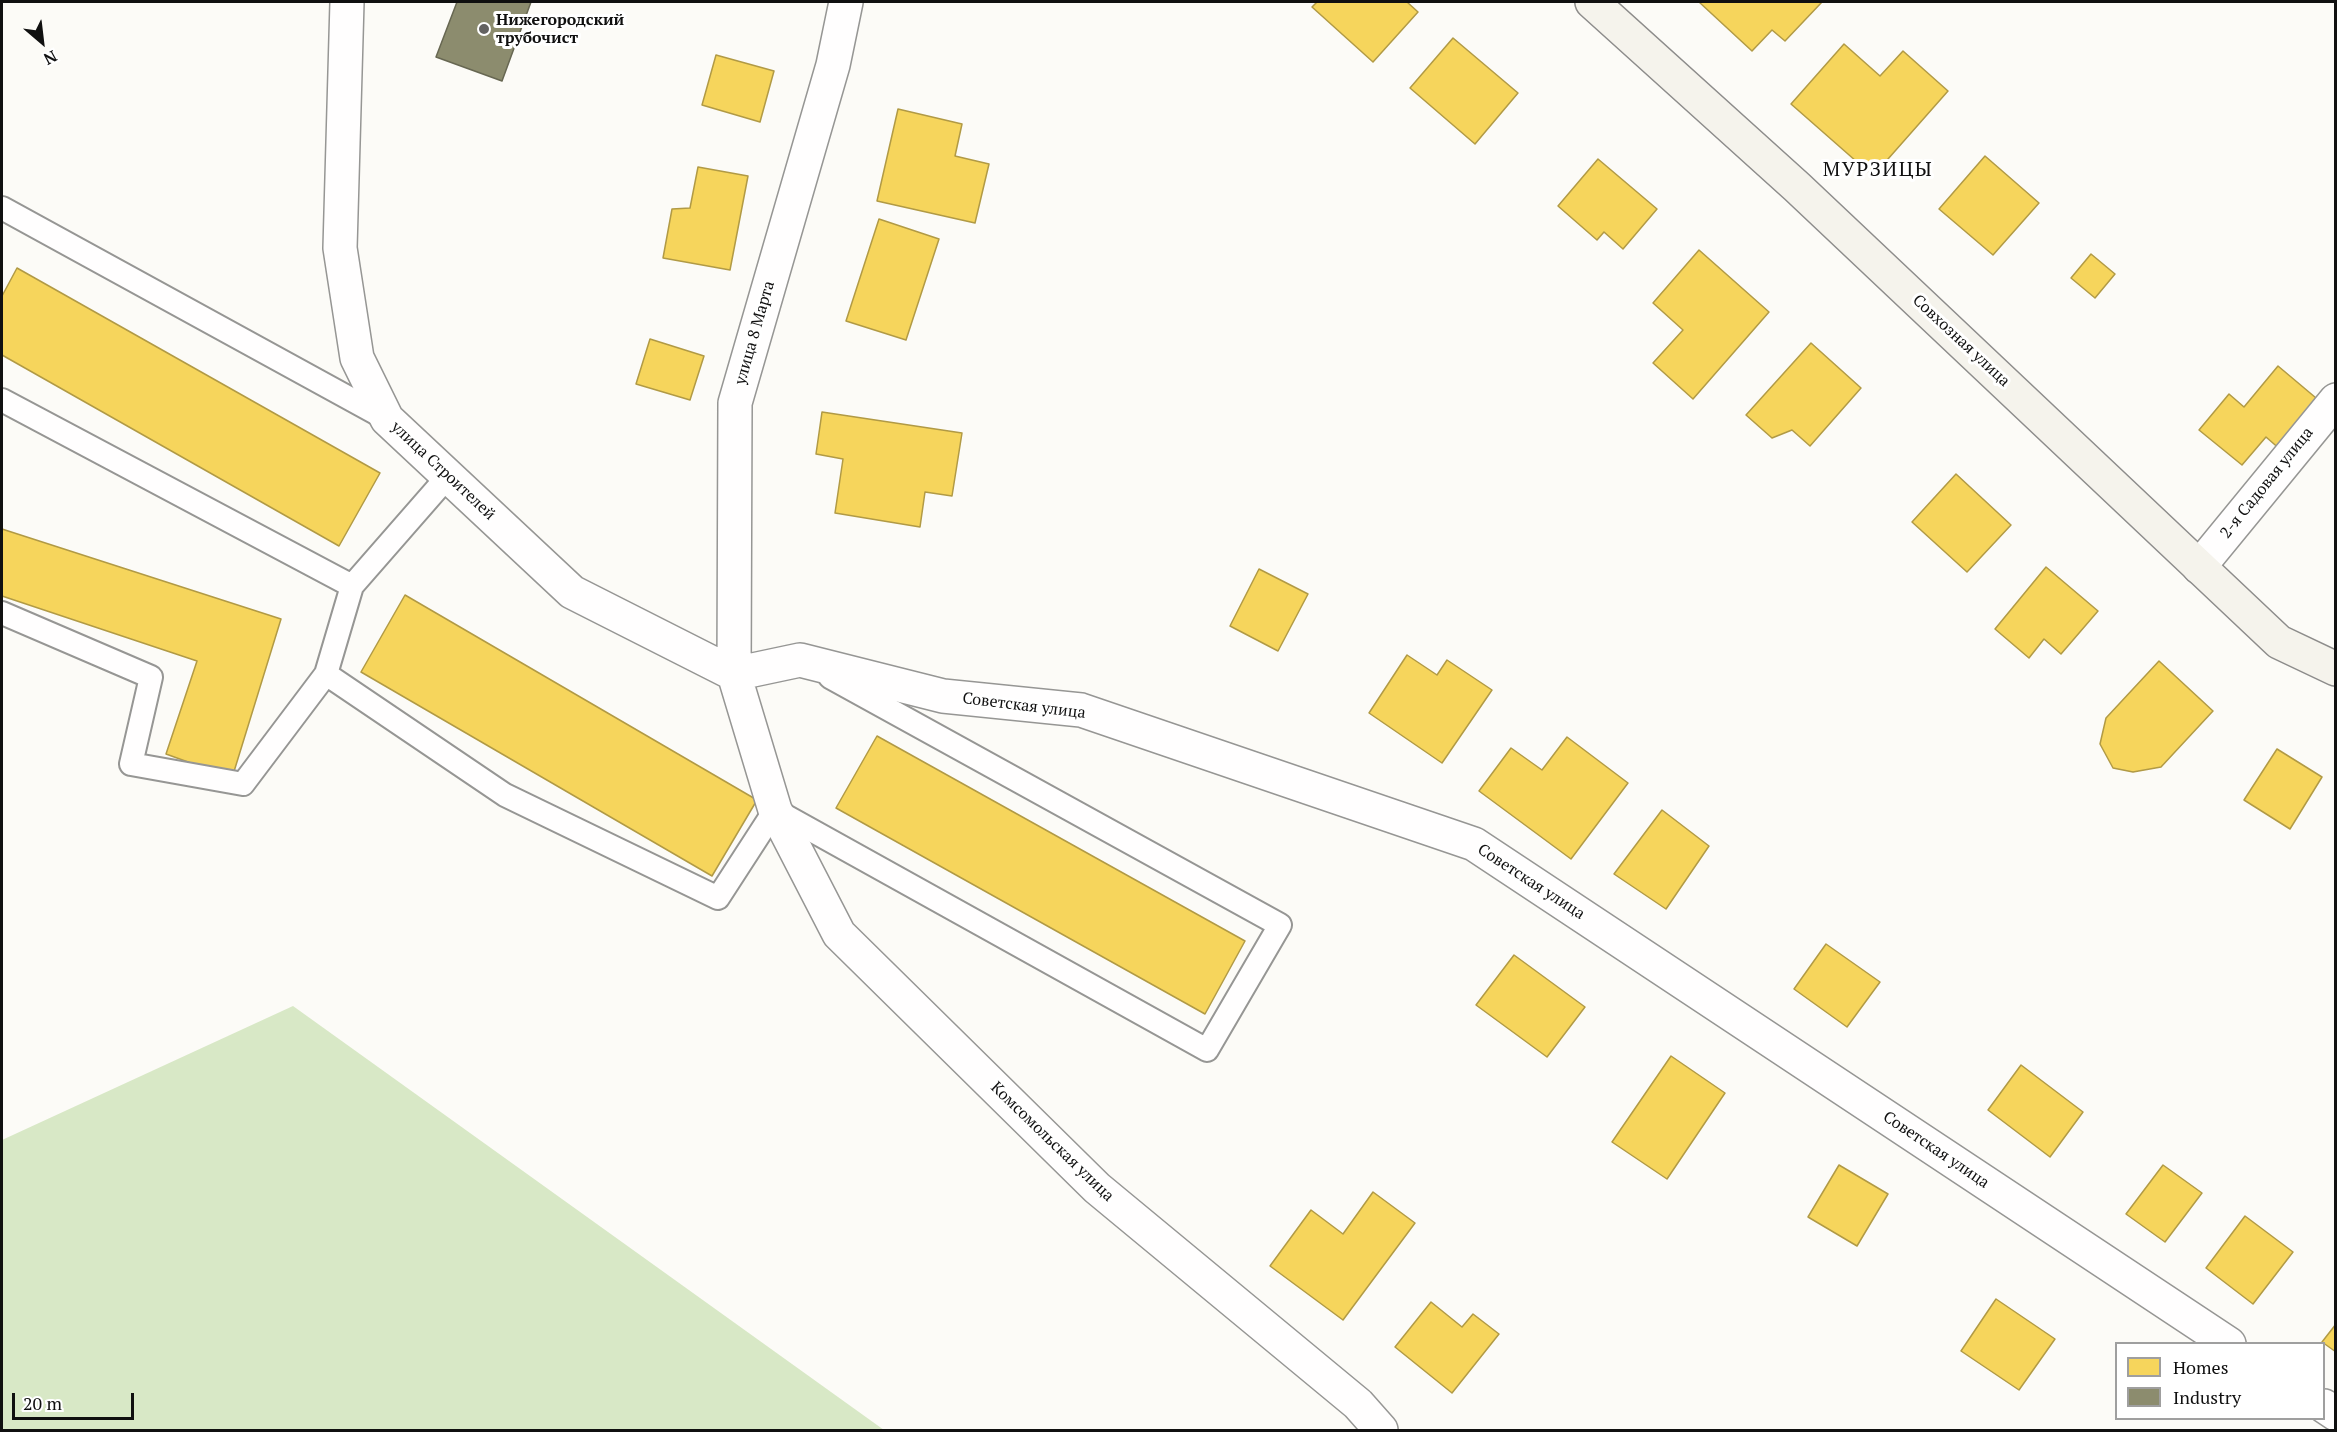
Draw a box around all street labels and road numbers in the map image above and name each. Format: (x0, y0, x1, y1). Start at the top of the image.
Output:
street label: улица 8 Марта (731, 279, 779, 387)
street label: Совхозная улица (1908, 291, 2014, 391)
street label: улица Строителей (387, 418, 499, 524)
street label: 2-я Садовая улица (2216, 424, 2318, 542)
street label: Советская улица (961, 689, 1087, 723)
street label: Советская улица (1474, 840, 1588, 924)
street label: Комсомольская улица (986, 1078, 1118, 1206)
street label: Советская улица (1879, 1107, 1993, 1193)

